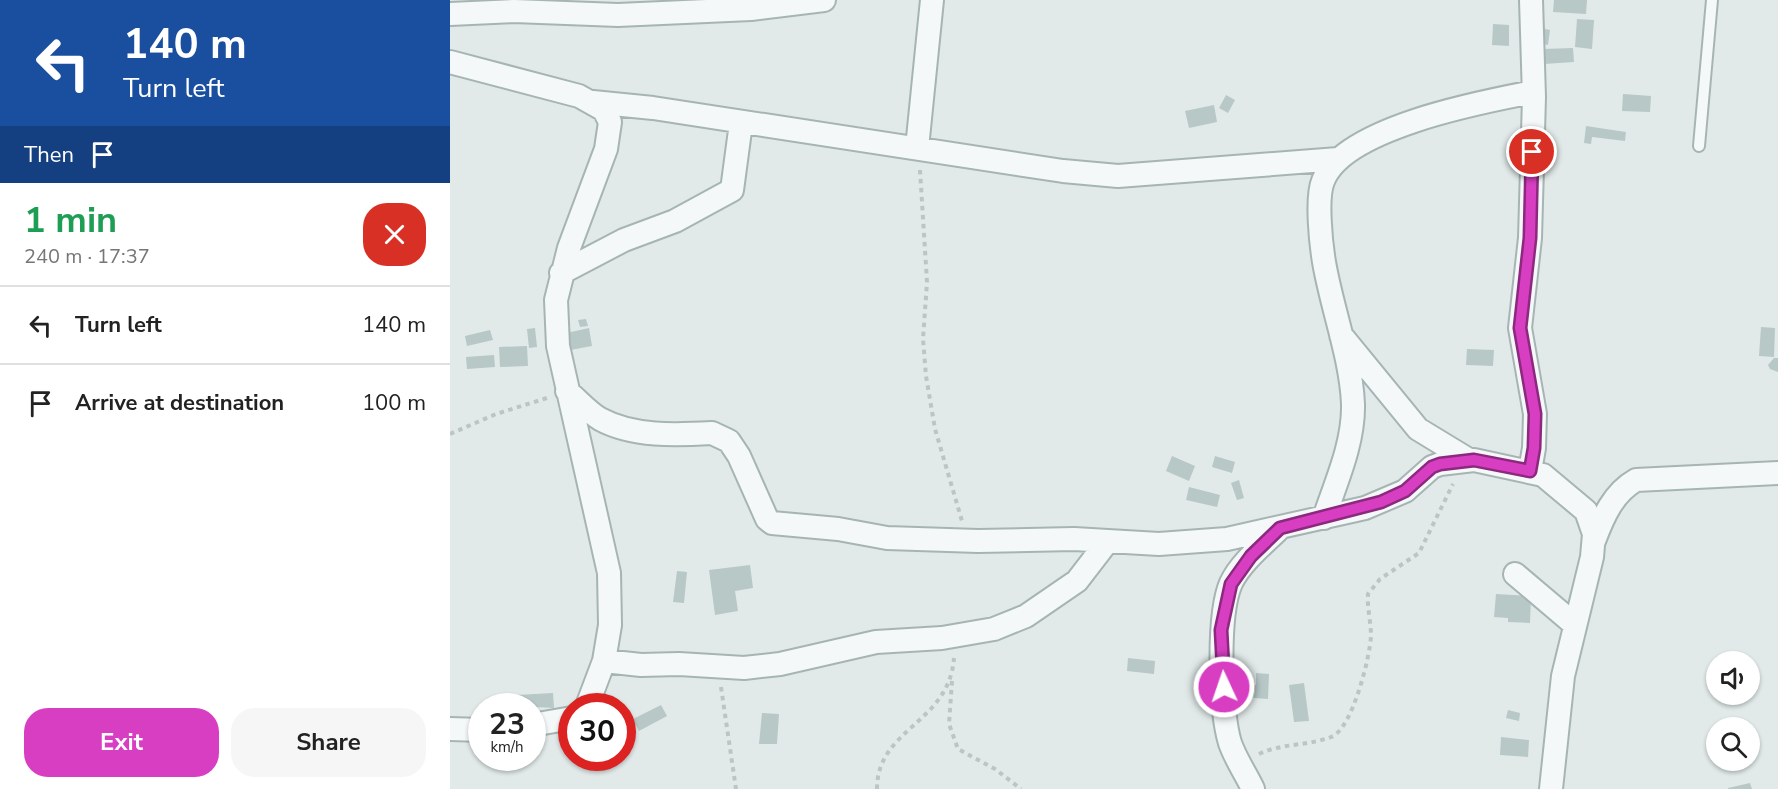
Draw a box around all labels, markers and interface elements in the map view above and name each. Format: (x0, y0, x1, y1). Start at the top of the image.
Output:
text: 140 m (123, 16, 247, 73)
icon: left (24, 24, 102, 102)
text: Turn left (123, 70, 224, 107)
pin (1506, 126, 1557, 177)
icon: arrive (1515, 135, 1548, 168)
icon: arrive (86, 138, 119, 171)
text: Then (24, 140, 74, 170)
text: 1 min (24, 196, 117, 245)
button: close (363, 203, 426, 266)
text: 240 m · 17:37 (24, 243, 150, 270)
icon: left (24, 309, 57, 342)
text: Turn left (75, 310, 162, 340)
text: 140 m (362, 310, 426, 340)
icon: arrive (24, 387, 57, 420)
text: Arrive at destination (75, 388, 284, 418)
text: 100 m (362, 388, 426, 418)
map controls (1706, 651, 1760, 771)
button: sound (1706, 651, 1760, 705)
position arrow (1192, 655, 1256, 719)
speed limit sign: 30 (558, 693, 636, 771)
text: 23 (489, 704, 525, 745)
button: Exit (24, 708, 219, 777)
button: Share (231, 708, 426, 777)
button: search (1706, 717, 1760, 771)
text: km/h (490, 737, 524, 757)

